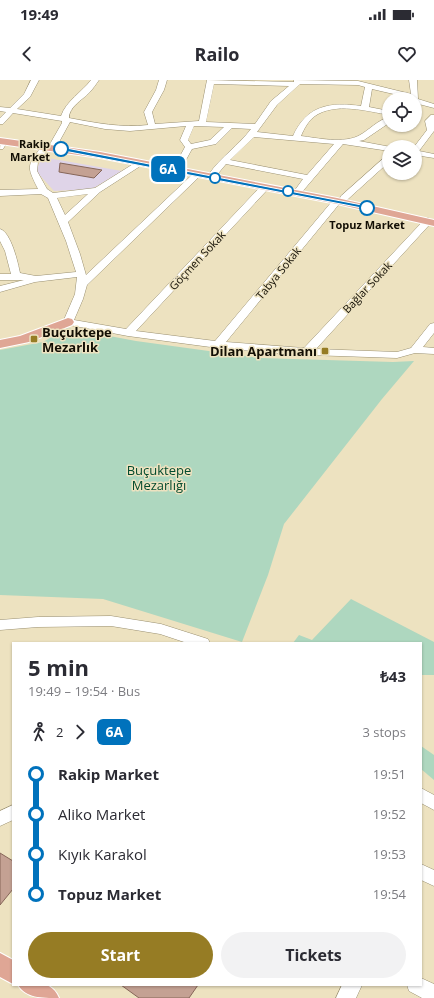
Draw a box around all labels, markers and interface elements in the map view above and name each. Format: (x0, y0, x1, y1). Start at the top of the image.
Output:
text: 19:49 (20, 4, 59, 24)
text: Railo (195, 42, 239, 66)
icon: back (16, 43, 38, 65)
icon: heart (396, 43, 418, 65)
map controls (382, 92, 422, 180)
button: locate (382, 92, 422, 132)
place label: Rakip Market (10, 136, 50, 164)
button: layers (382, 140, 422, 180)
marker: Rakip Market (53, 141, 69, 157)
line badge: 6A (150, 156, 186, 182)
text: 6A (159, 159, 177, 178)
unlabelled marker (209, 172, 221, 184)
unlabelled marker (282, 185, 294, 197)
marker: Topuz Market (359, 200, 375, 216)
place label: Topuz Market (329, 217, 405, 232)
street label: Göçmen Sokak (166, 227, 229, 293)
street label: Tabya Sokak (252, 243, 304, 302)
street label: Bağlar Sokak (339, 258, 395, 316)
place label: Buçuktepe Mezarlık (42, 323, 112, 356)
marker: Buçuktepe Mezarlık (29, 334, 39, 344)
place label: Dilan Apartmanı (210, 342, 317, 360)
marker: Dilan Apartmanı (320, 346, 330, 356)
park label: Buçuktepe Mezarlığı (127, 461, 191, 494)
text: 5 min (28, 652, 89, 682)
text: ₺43 (380, 666, 406, 686)
text: 19:49 – 19:54 · Bus (28, 682, 140, 700)
icon: walk (28, 721, 50, 743)
icon: forward (69, 721, 91, 743)
text: 6A (105, 722, 123, 741)
text: 2 (56, 723, 63, 741)
text: 3 stops (362, 723, 406, 741)
text: Rakip Market (58, 764, 159, 784)
text: 19:51 (373, 765, 406, 783)
text: Aliko Market (58, 804, 145, 824)
text: 19:52 (373, 805, 406, 823)
text: Kıyık Karakol (58, 844, 147, 864)
text: 19:53 (373, 845, 406, 863)
text: Topuz Market (58, 884, 161, 904)
text: 19:54 (373, 885, 406, 903)
button: Start (28, 932, 213, 978)
button: Tickets (221, 932, 406, 978)

